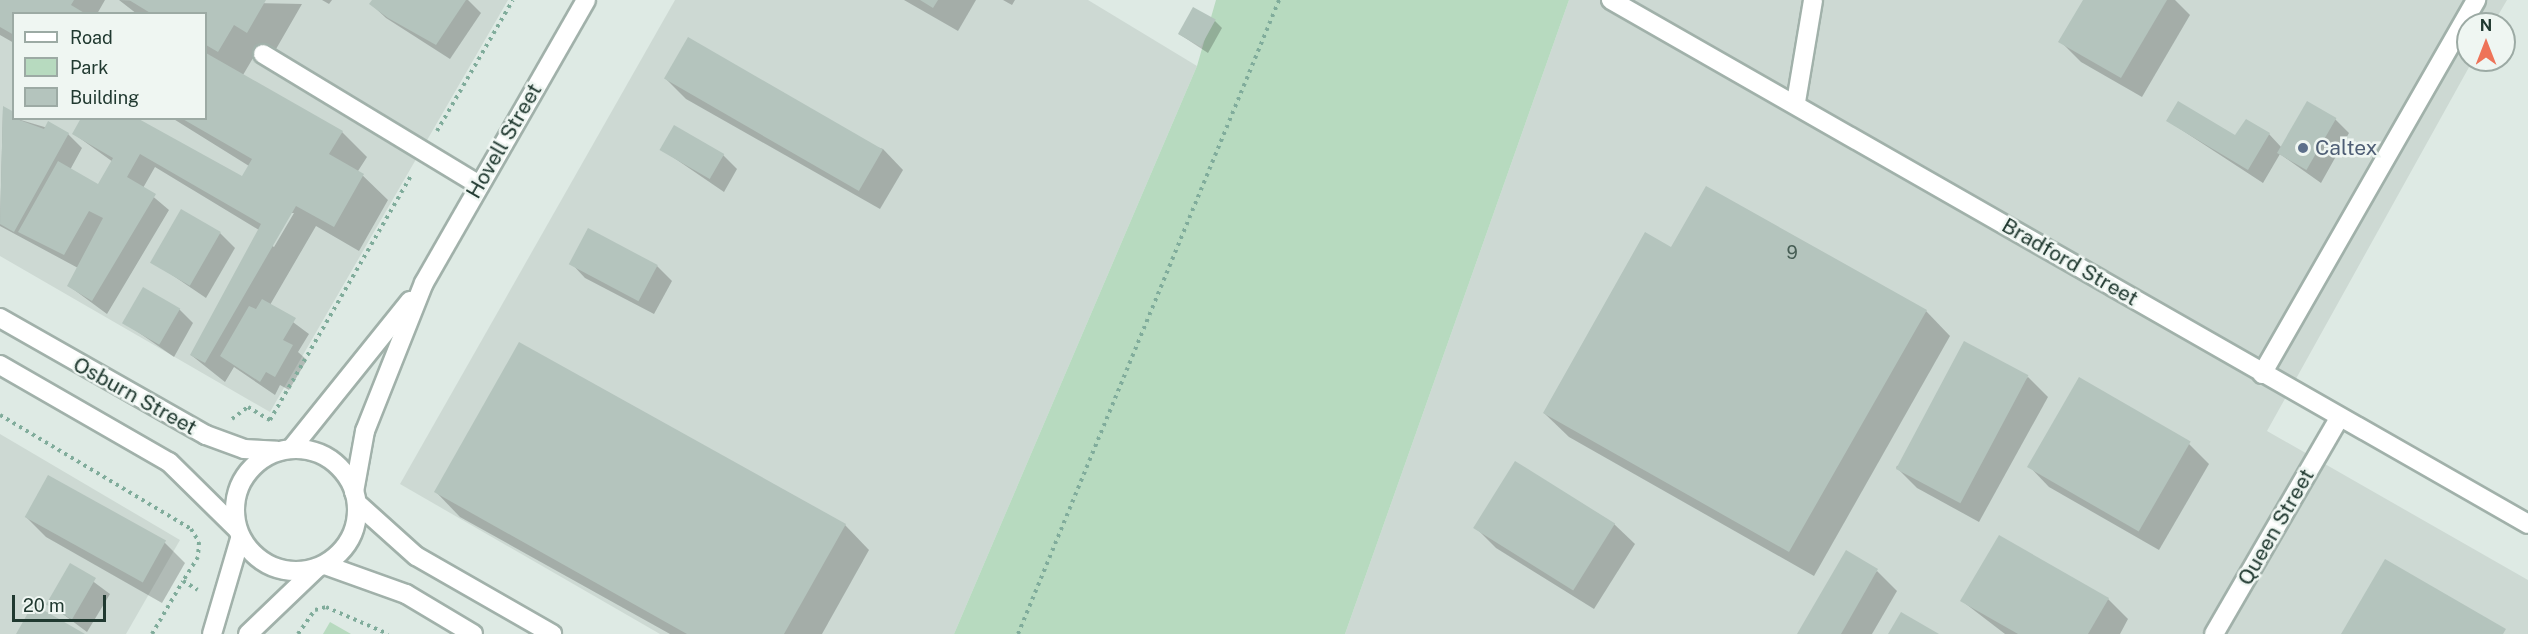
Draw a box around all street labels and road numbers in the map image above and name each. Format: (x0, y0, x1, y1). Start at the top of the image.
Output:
street label: Hovell Street (461, 79, 547, 203)
street label: Bradford Street (1997, 213, 2143, 311)
street label: Osburn Street (69, 352, 201, 440)
street label: Queen Street (2233, 464, 2319, 590)

